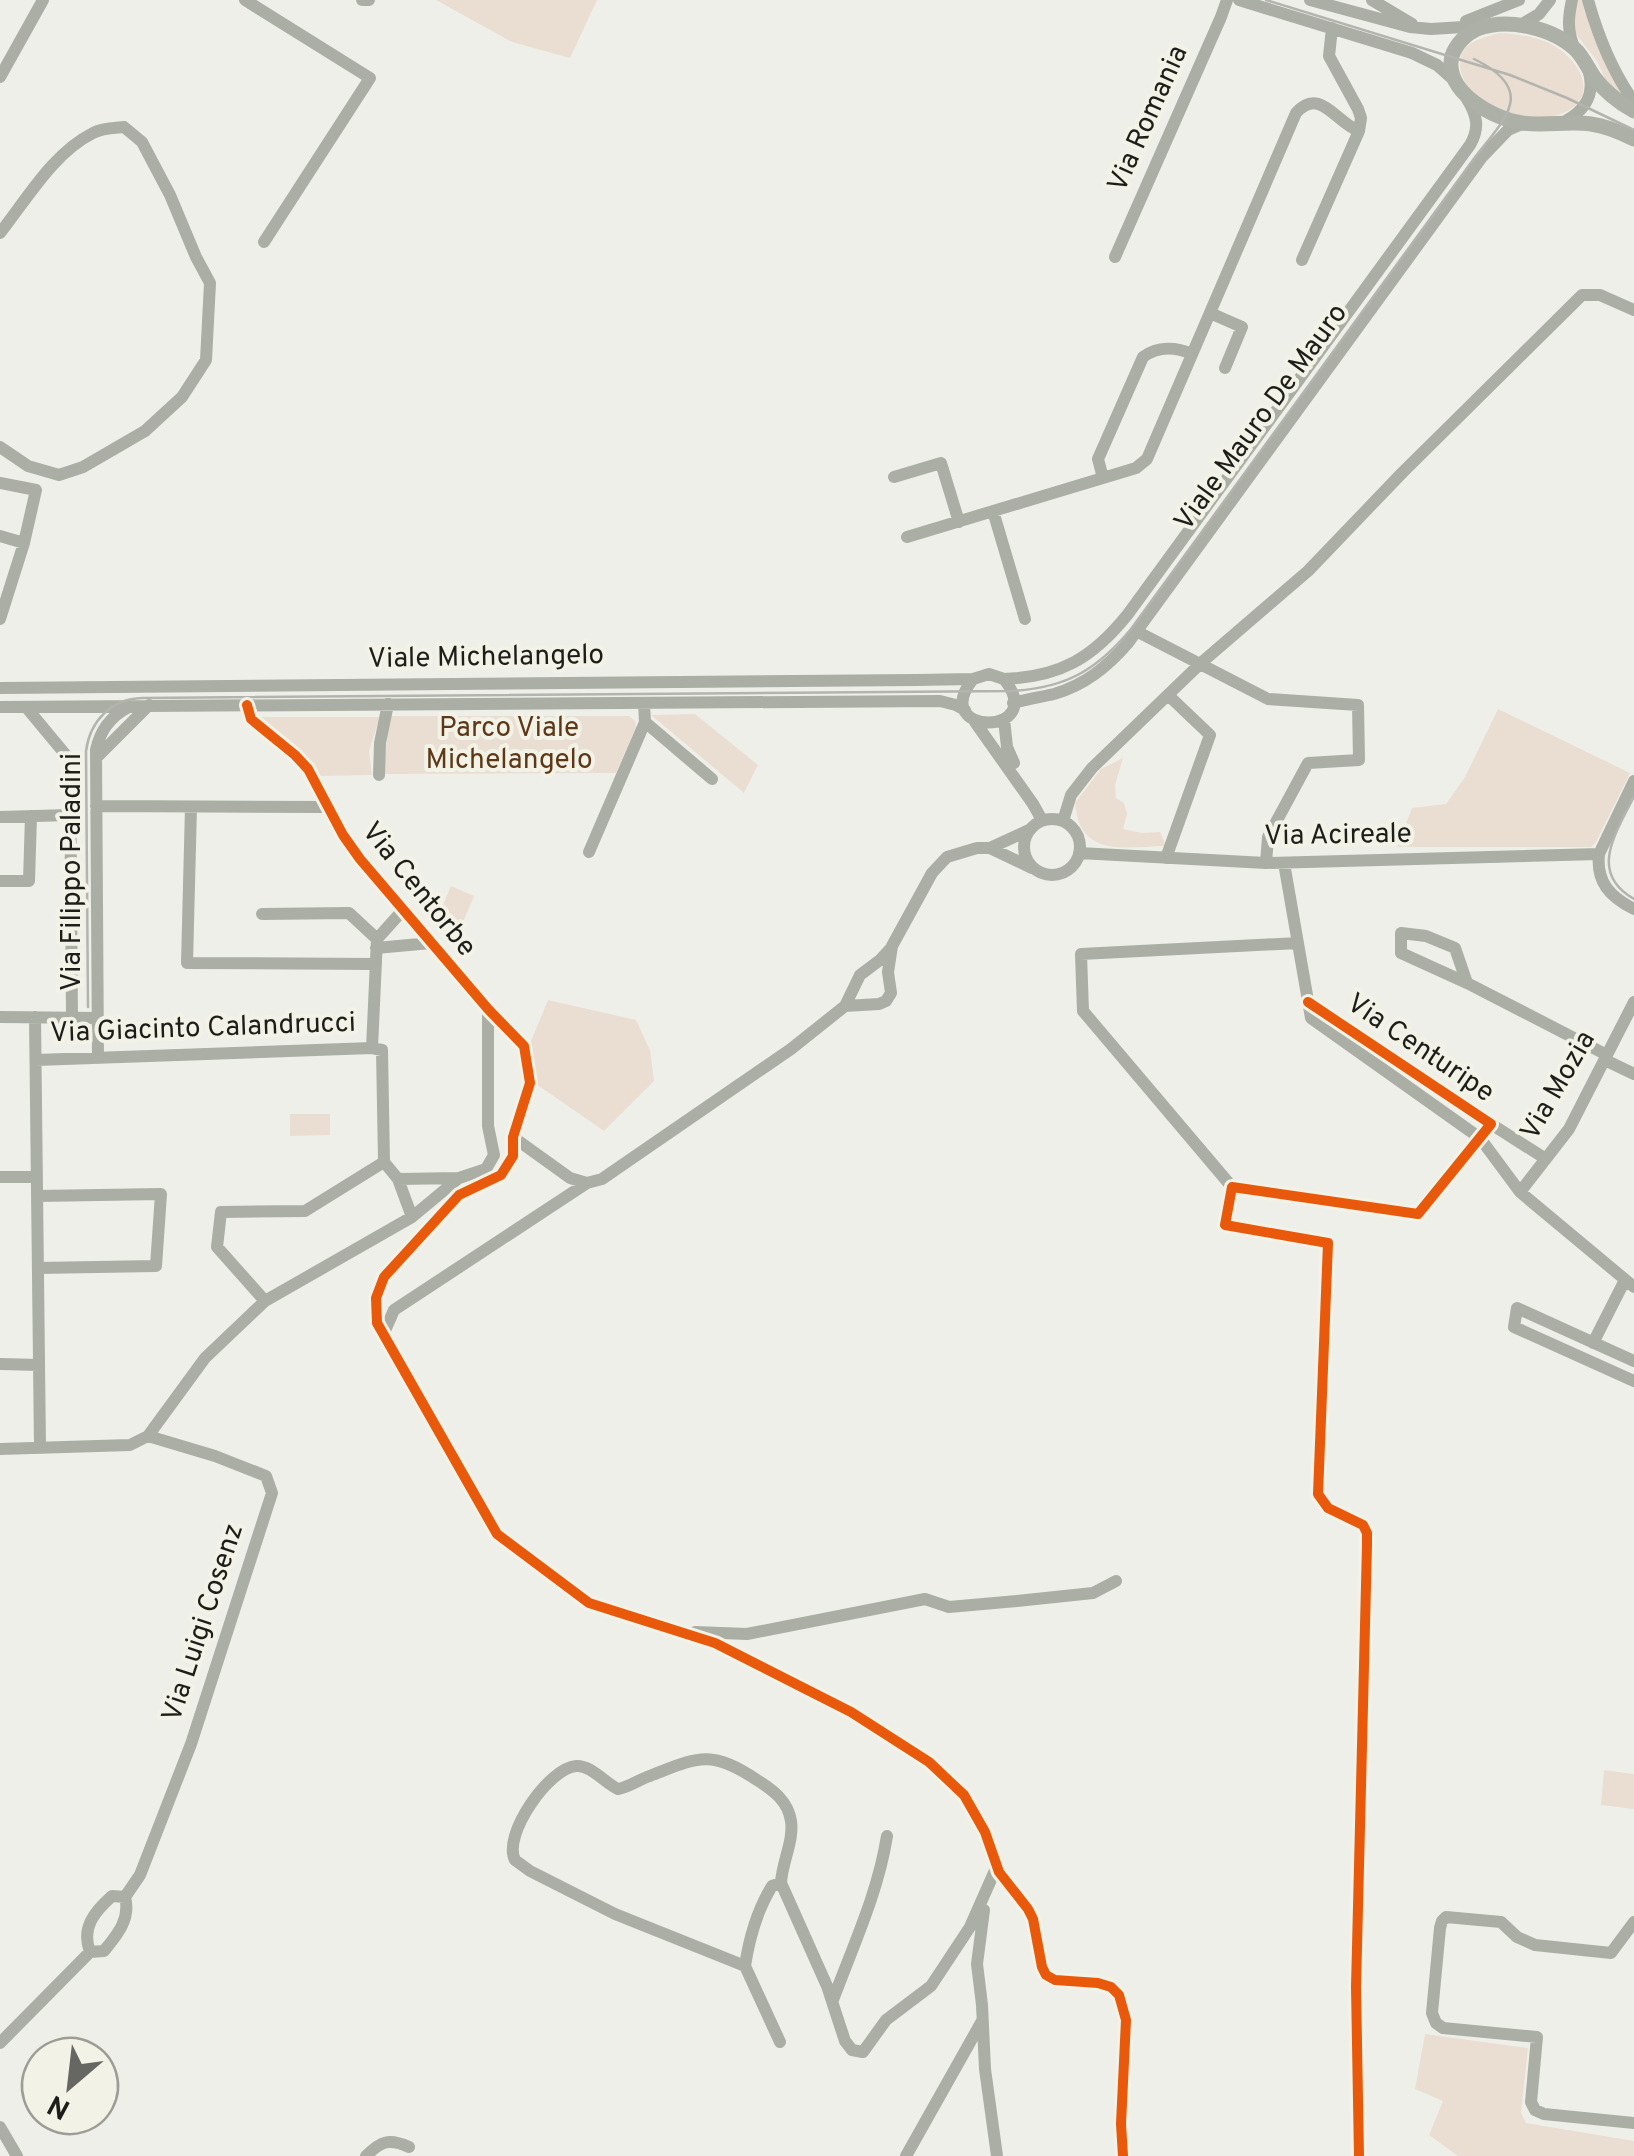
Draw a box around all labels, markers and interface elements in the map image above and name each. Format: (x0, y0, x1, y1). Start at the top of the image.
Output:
street label: Via Romania (1101, 40, 1197, 198)
street label: Viale Mauro De Mauro (1167, 297, 1357, 539)
street label: Viale Michelangelo (368, 638, 604, 678)
park label: Parco Viale Michelangelo (425, 711, 593, 779)
street label: Via Filippo Paladini (55, 753, 91, 991)
street label: Via Centorbe (353, 815, 483, 965)
street label: Via Acireale (1264, 817, 1412, 855)
street label: Via Centuripe (1339, 986, 1501, 1112)
street label: Via Giacinto Calandrucci (49, 1006, 357, 1052)
street label: Via Mozia (1513, 1025, 1605, 1147)
street label: Via Luigi Cosenz (155, 1519, 253, 1727)
north arrow (20, 2036, 120, 2136)
text: N (42, 2085, 77, 2126)

